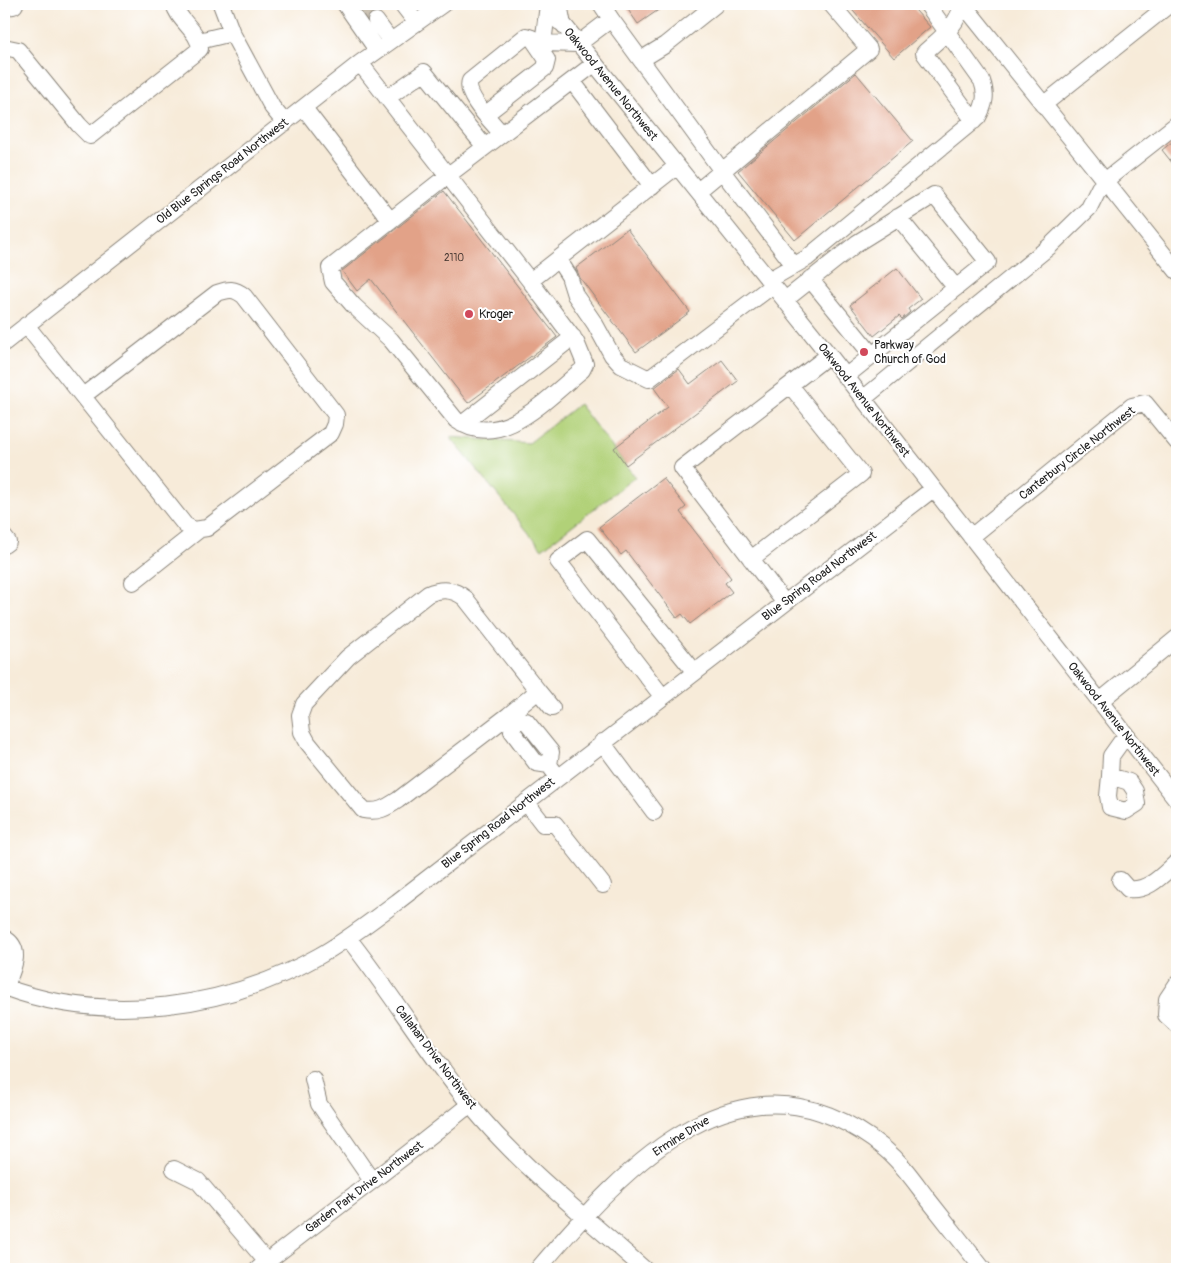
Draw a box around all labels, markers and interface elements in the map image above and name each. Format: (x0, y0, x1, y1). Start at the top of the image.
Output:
street label: Oakwood Avenue Northwest (561, 25, 661, 144)
street label: Old Blue Springs Road Northwest (153, 115, 292, 228)
house number: 2110 (444, 252, 464, 264)
place label: Kroger (479, 307, 514, 322)
marker: Kroger (463, 308, 475, 320)
place label: Parkway Church of God (874, 338, 946, 367)
street label: Oakwood Avenue Northwest (814, 340, 913, 460)
marker: Parkway Church of God (858, 346, 870, 358)
street label: Canterbury Circle Northwest (1016, 403, 1138, 503)
street label: Blue Spring Road Northwest (759, 528, 880, 624)
street label: Oakwood Avenue Northwest (1064, 659, 1163, 779)
street label: Blue Spring Road Northwest (439, 774, 558, 872)
street label: Callahan Drive Northwest (392, 1002, 480, 1112)
street label: Ermine Drive (650, 1113, 712, 1160)
street label: Garden Park Drive Northwest (302, 1138, 426, 1237)

